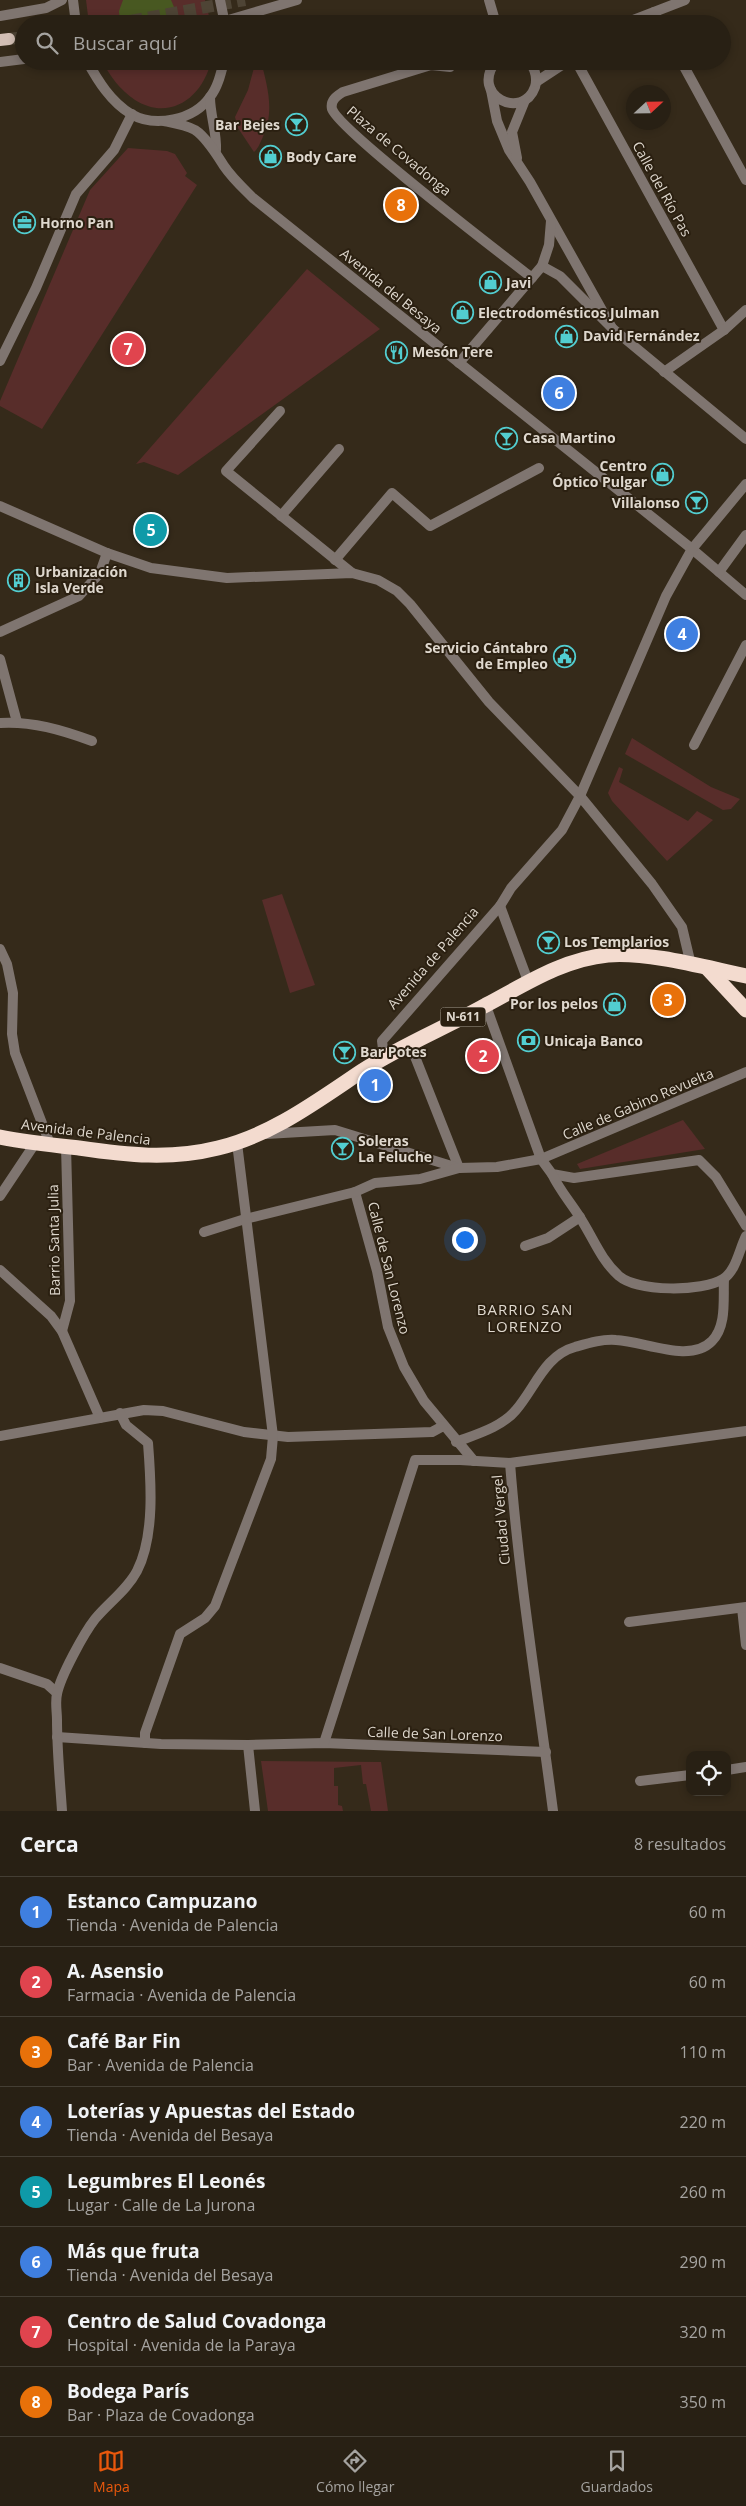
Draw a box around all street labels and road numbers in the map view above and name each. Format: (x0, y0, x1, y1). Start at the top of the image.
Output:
street label: Plaza de Covadonga (343, 101, 456, 200)
street label: Calle del Río Pas (628, 138, 697, 240)
street label: Avenida del Besaya (337, 244, 446, 338)
street label: Avenida de Palencia (383, 902, 482, 1013)
road number: N-611 (440, 1008, 486, 1026)
street label: Calle de Gabino Revuelta (559, 1063, 716, 1144)
street label: Avenida de Palencia (20, 1114, 152, 1149)
street label: Barrio Santa Julia (43, 1184, 64, 1296)
street label: Calle de San Lorenzo (364, 1200, 415, 1336)
street label: Ciudad Vergel (487, 1474, 514, 1566)
street label: Calle de San Lorenzo (367, 1722, 503, 1745)

